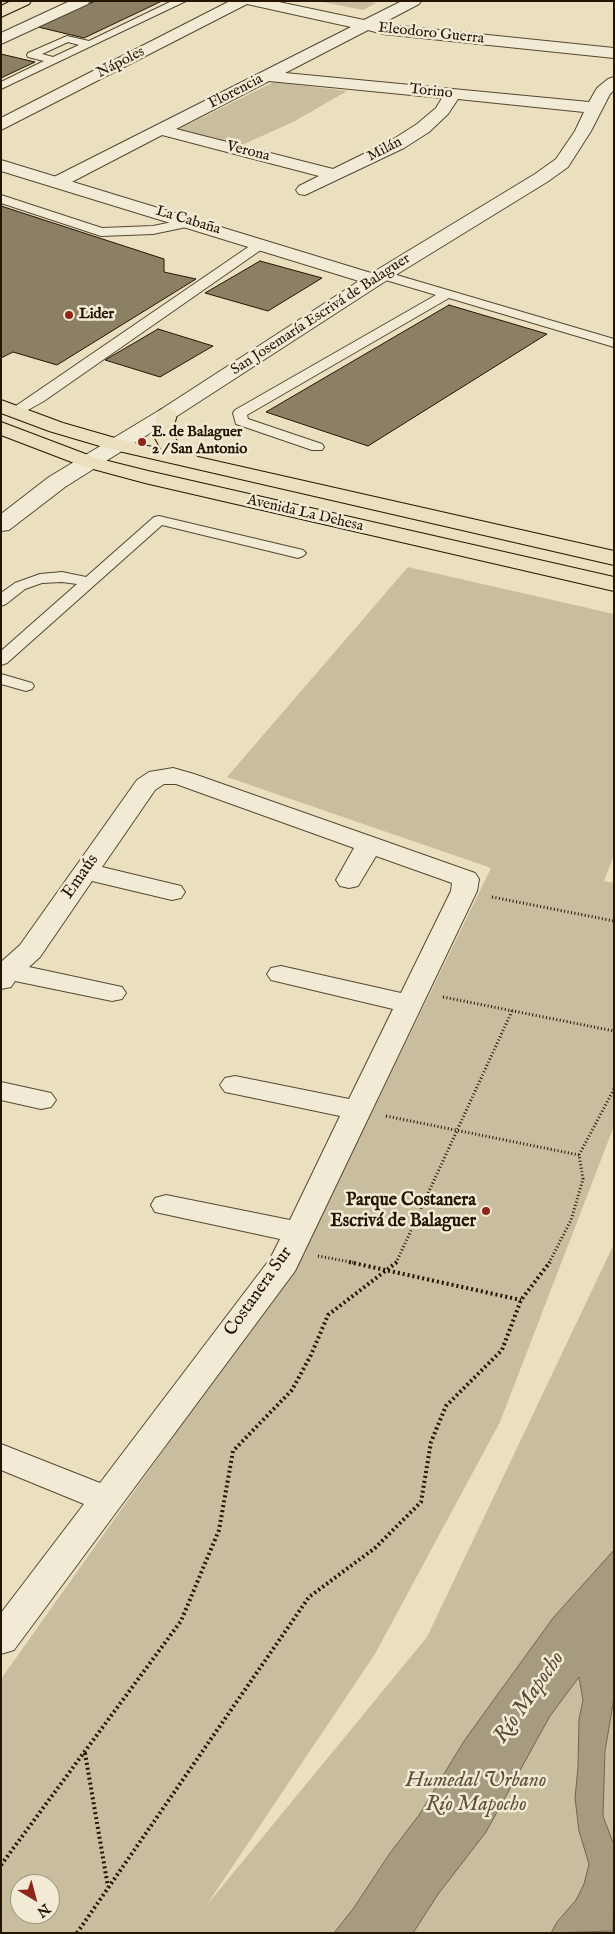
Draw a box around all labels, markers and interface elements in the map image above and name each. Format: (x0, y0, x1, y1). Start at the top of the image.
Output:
street label: Eleodoro Guerra (377, 19, 485, 49)
street label: Nápoles (94, 43, 148, 83)
street label: Florencia (206, 71, 266, 113)
street label: Torino (409, 81, 453, 103)
street label: Milán (365, 134, 405, 166)
street label: Verona (225, 138, 271, 166)
street label: La Cabaña (154, 203, 222, 239)
street label: San Josemaría Escrivá de Balaguer (228, 250, 414, 380)
place label: Lider (79, 306, 114, 324)
marker: Lider (63, 309, 75, 321)
place label: E. de Balaguer 2 / San Antonio (152, 424, 247, 459)
marker: E. de Balaguer 2 / San Antonio (136, 436, 148, 448)
street label: Avenida La Dehesa (245, 492, 365, 536)
street label: Emaús (58, 850, 104, 904)
place label: Parque Costanera Escrivá de Balaguer (330, 1190, 476, 1232)
marker: Parque Costanera Escrivá de Balaguer (480, 1205, 492, 1217)
street label: Costanera Sur (220, 1243, 298, 1341)
water label: Río Mapocho (489, 1647, 571, 1749)
park label: Humedal Urbano Río Mapocho (406, 1769, 546, 1819)
north arrow (10, 1874, 60, 1924)
text: N (33, 1899, 54, 1921)

